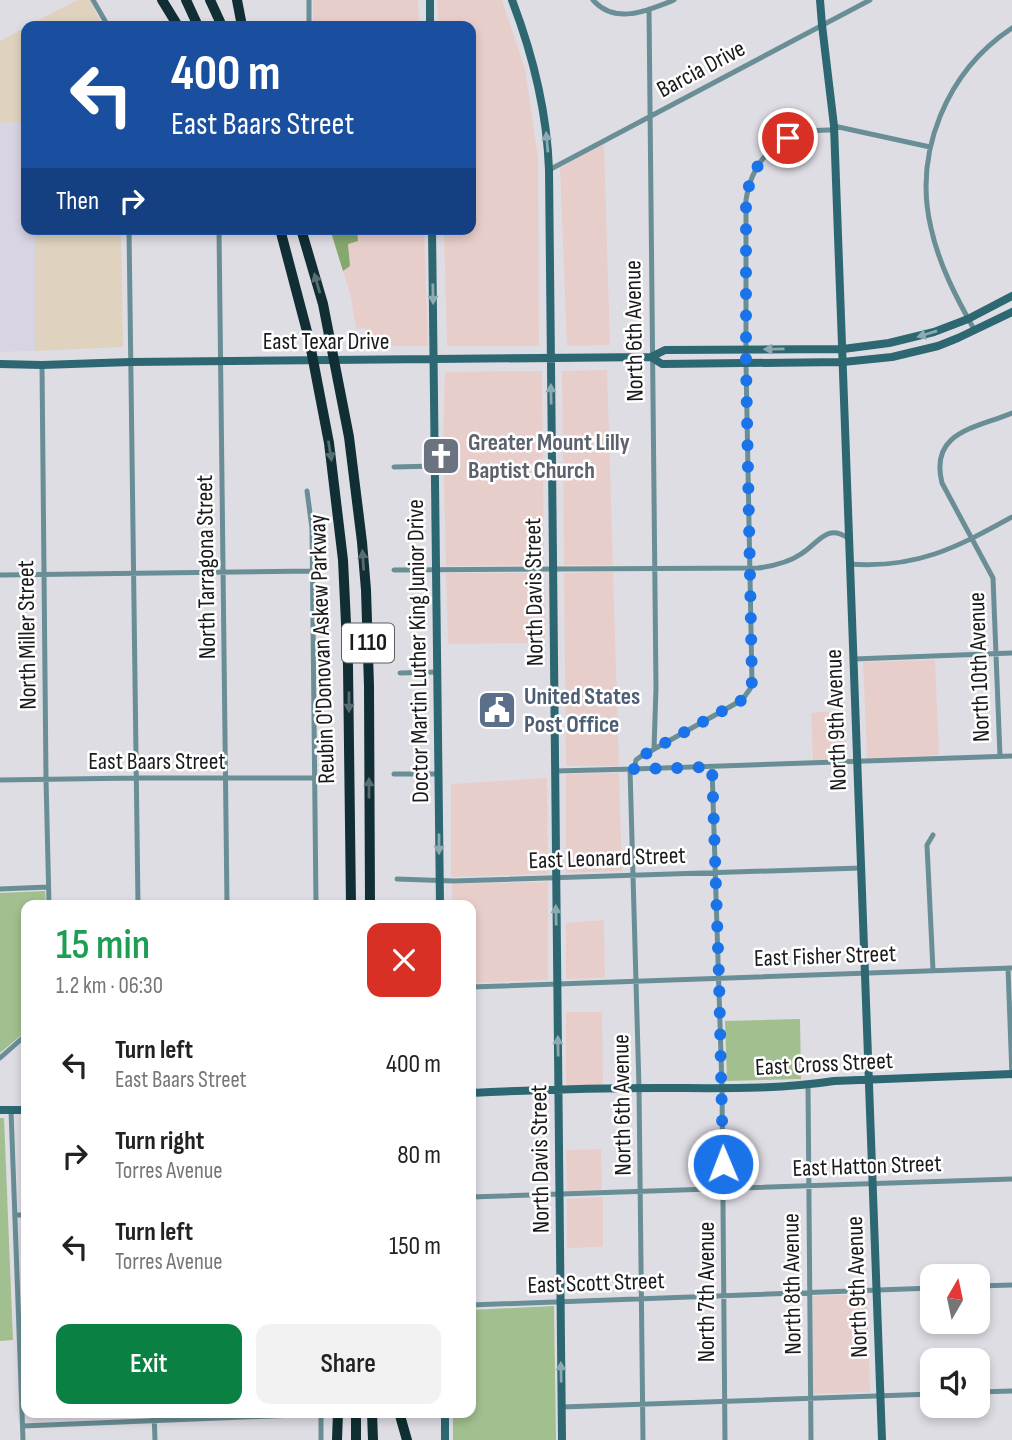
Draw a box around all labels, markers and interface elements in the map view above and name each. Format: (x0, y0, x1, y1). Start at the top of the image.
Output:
street label: Barcia Drive (652, 34, 750, 104)
text: 400 m (171, 45, 281, 104)
icon: left (56, 49, 147, 140)
text: East Baars Street (171, 105, 354, 144)
pin (758, 108, 818, 168)
icon: arrive (769, 119, 807, 157)
one-way arrow (541, 130, 552, 152)
icon: right (113, 182, 151, 220)
text: Then (56, 186, 99, 217)
street label: North 6th Avenue (618, 260, 650, 402)
one-way arrow (311, 272, 322, 294)
one-way arrow (427, 284, 439, 306)
street label: East Texar Drive (263, 327, 389, 356)
one-way arrow (917, 329, 938, 339)
one-way arrow (763, 343, 785, 355)
one-way arrow (545, 382, 557, 404)
place label: Greater Mount Lilly Baptist Church (468, 428, 630, 485)
church icon: Greater Mount Lilly Baptist Church (420, 435, 462, 477)
one-way arrow (325, 440, 336, 462)
street label: North Tarragona Street (190, 475, 222, 659)
street label: Doctor Martin Luther King Junior Drive (401, 499, 435, 803)
street label: Reubin O'Donovan Askew Parkway (303, 514, 341, 784)
street label: North Davis Street (518, 518, 550, 666)
one-way arrow (357, 549, 368, 571)
street label: North Miller Street (11, 560, 43, 710)
street label: North 10th Avenue (962, 592, 996, 742)
road number: I 110 (342, 624, 394, 663)
street label: North 9th Avenue (819, 649, 853, 791)
place label: United States Post Office (524, 682, 640, 739)
public building icon: United States Post Office (476, 689, 518, 731)
one-way arrow (343, 691, 355, 713)
street label: East Baars Street (88, 747, 226, 776)
one-way arrow (363, 776, 375, 798)
one-way arrow (433, 833, 445, 855)
street label: East Leonard Street (528, 841, 686, 875)
one-way arrow (550, 904, 562, 926)
text: 15 min (56, 920, 150, 971)
button: close (367, 923, 441, 997)
street label: East Fisher Street (753, 939, 897, 973)
text: 1.2 km · 06:30 (56, 972, 163, 1000)
street label: North 6th Avenue (606, 1034, 638, 1176)
text: Turn left (115, 1035, 193, 1066)
one-way arrow (552, 1035, 564, 1057)
icon: left (56, 1046, 94, 1084)
street label: East Cross Street (754, 1046, 894, 1082)
text: 400 m (386, 1049, 441, 1080)
text: East Baars Street (115, 1066, 247, 1094)
street label: North Davis Street (524, 1085, 556, 1233)
text: Turn right (115, 1126, 204, 1157)
position arrow (686, 1127, 760, 1201)
icon: right (56, 1137, 94, 1175)
text: 80 m (397, 1140, 441, 1171)
street label: East Hatton Street (792, 1149, 942, 1183)
text: Torres Avenue (115, 1157, 223, 1185)
street label: North 8th Avenue (776, 1213, 808, 1355)
street label: North 9th Avenue (840, 1216, 874, 1358)
text: Turn left (115, 1217, 193, 1248)
street label: North 7th Avenue (692, 1222, 721, 1362)
icon: left (56, 1228, 94, 1266)
text: 150 m (389, 1231, 441, 1262)
text: Torres Avenue (115, 1248, 223, 1276)
north arrow (920, 1264, 990, 1334)
map controls (920, 1264, 990, 1418)
street label: East Scott Street (527, 1266, 665, 1300)
button: Exit (56, 1324, 242, 1404)
button: Share (256, 1324, 441, 1404)
button: sound (920, 1348, 990, 1418)
one-way arrow (556, 1361, 567, 1383)

